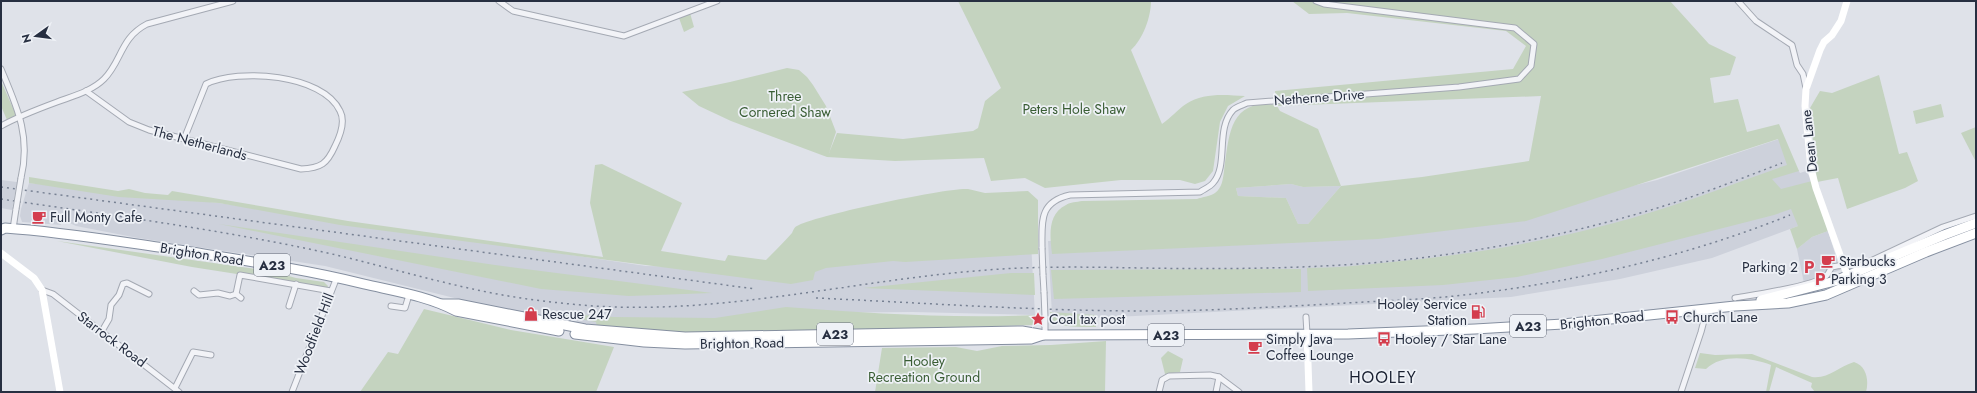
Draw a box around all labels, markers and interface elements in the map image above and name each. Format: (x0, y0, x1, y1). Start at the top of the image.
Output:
north arrow (16, 16, 56, 56)
text: N (17, 32, 35, 45)
street label: Netherne Drive (1273, 84, 1365, 110)
park label: Three Cornered Shaw (739, 86, 831, 122)
park label: Peters Hole Shaw (1022, 99, 1126, 119)
street label: Dean Lane (1796, 109, 1822, 173)
street label: The Netherlands (151, 121, 250, 165)
place label: Full Monty Cafe (50, 207, 142, 227)
cafe icon: Full Monty Cafe (31, 209, 47, 225)
street label: Brighton Road (159, 238, 245, 270)
place label: Starbucks (1839, 251, 1896, 271)
cafe icon: Starbucks (1820, 253, 1836, 269)
road number: A23 (254, 254, 290, 276)
place label: Parking 2 (1742, 257, 1798, 277)
parking icon: Parking 2 (1801, 259, 1817, 275)
place label: Parking 3 (1831, 269, 1887, 289)
parking icon: Parking 3 (1812, 271, 1828, 287)
street label: Woodfield Hill (289, 290, 339, 378)
place label: Hooley Service Station (1377, 294, 1467, 330)
place label: Rescue 247 (542, 304, 612, 324)
fuel station icon: Hooley Service Station (1470, 304, 1486, 320)
street label: Starrock Road (73, 306, 151, 372)
shop icon: Rescue 247 (523, 306, 539, 322)
street label: Brighton Road (1559, 306, 1645, 334)
place label: Church Lane (1683, 307, 1758, 327)
place label: Coal tax post (1049, 309, 1126, 329)
bus stop icon: Church Lane (1664, 309, 1680, 325)
place icon: Coal tax post (1030, 311, 1046, 327)
road number: A23 (1510, 315, 1546, 337)
road number: A23 (817, 323, 853, 345)
road number: A23 (1148, 324, 1184, 346)
place label: Simply Java Coffee Lounge (1266, 329, 1354, 365)
place label: Hooley / Star Lane (1395, 329, 1507, 349)
bus stop icon: Hooley / Star Lane (1376, 331, 1392, 347)
street label: Brighton Road (700, 332, 784, 354)
cafe icon: Simply Java Coffee Lounge (1247, 339, 1263, 355)
park label: Hooley Recreation Ground (868, 351, 980, 387)
district label: HOOLEY (1349, 366, 1417, 389)

